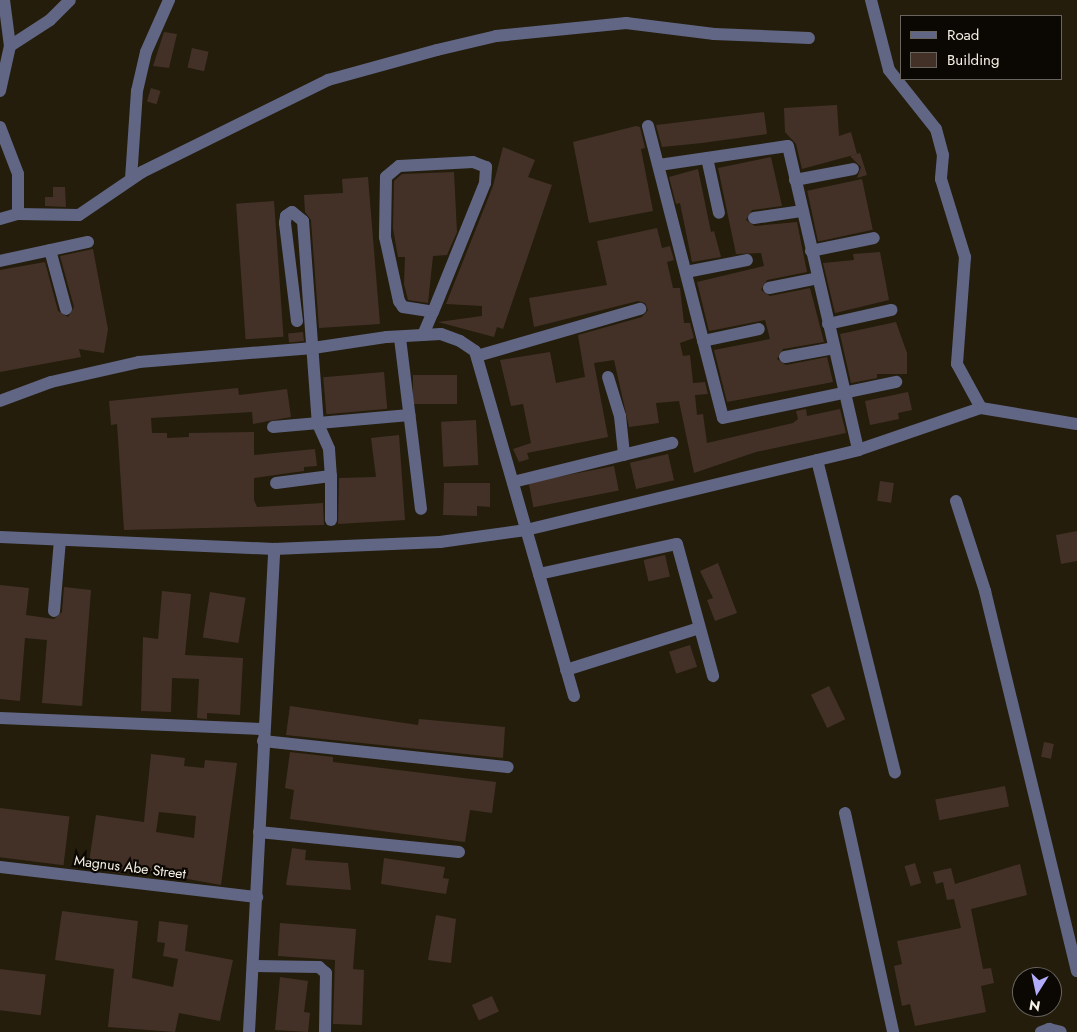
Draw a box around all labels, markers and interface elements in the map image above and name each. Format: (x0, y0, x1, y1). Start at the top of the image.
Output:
legend (900, 15, 1062, 80)
text: Road (947, 24, 979, 46)
text: Building (947, 49, 999, 71)
street label: Magnus Abe Street (73, 852, 187, 882)
north arrow (1012, 967, 1062, 1017)
text: N (1027, 995, 1042, 1017)

